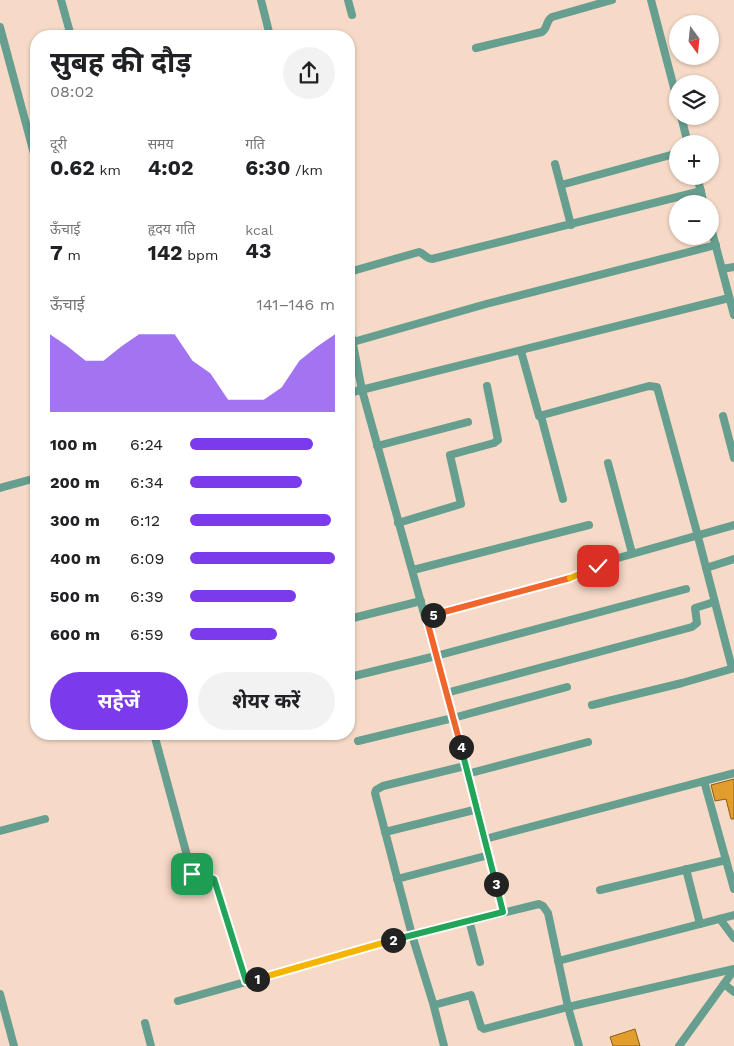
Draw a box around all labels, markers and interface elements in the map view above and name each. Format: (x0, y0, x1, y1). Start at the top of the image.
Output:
north arrow (669, 15, 719, 65)
map controls (669, 15, 719, 245)
text: सुबह की दौड़ (50, 46, 191, 79)
button: share (283, 47, 335, 99)
button: layers (669, 75, 719, 125)
text: 08:02 (50, 82, 94, 101)
button: + (669, 135, 719, 185)
text: दूरी (50, 136, 67, 152)
text: समय (148, 136, 174, 152)
text: गति (245, 136, 265, 152)
text: 0.62 (50, 155, 95, 180)
text: 4:02 (148, 155, 194, 180)
text: 6:30 (245, 155, 291, 180)
text: km (95, 162, 121, 178)
text: /km (291, 162, 323, 178)
button: − (669, 195, 719, 245)
text: ऊँचाई (50, 221, 80, 237)
text: हृदय गति (148, 221, 195, 237)
text: kcal (245, 222, 273, 238)
text: 43 (245, 238, 271, 263)
text: 7 (50, 240, 63, 265)
text: 142 (148, 240, 183, 265)
text: m (63, 247, 81, 263)
text: bpm (183, 247, 218, 263)
text: ऊँचाई (50, 295, 85, 314)
text: 141–146 m (257, 295, 335, 314)
text: 100 m (50, 435, 97, 454)
text: 6:24 (130, 435, 163, 454)
text: 200 m (50, 473, 100, 492)
text: 6:34 (130, 473, 164, 492)
text: 300 m (50, 511, 100, 530)
text: 6:12 (130, 511, 160, 530)
pin (577, 545, 619, 587)
text: 400 m (50, 549, 101, 568)
text: 6:09 (130, 549, 164, 568)
icon: check (584, 552, 612, 580)
text: 500 m (50, 587, 100, 606)
text: 6:39 (130, 587, 164, 606)
pin: 5 (420, 602, 446, 628)
text: 5 (429, 607, 438, 623)
text: 600 m (50, 625, 100, 644)
text: 6:59 (130, 625, 164, 644)
button: सहेजें (50, 672, 188, 730)
button: शेयर करें (198, 672, 335, 730)
pin: 4 (448, 734, 474, 760)
text: 4 (457, 739, 466, 755)
pin (171, 853, 213, 895)
icon: arrive (178, 860, 206, 888)
pin: 3 (484, 872, 508, 896)
text: 3 (492, 876, 501, 892)
pin: 2 (380, 928, 406, 952)
text: 2 (389, 932, 398, 948)
pin: 1 (244, 966, 270, 992)
text: 1 (254, 971, 261, 987)

